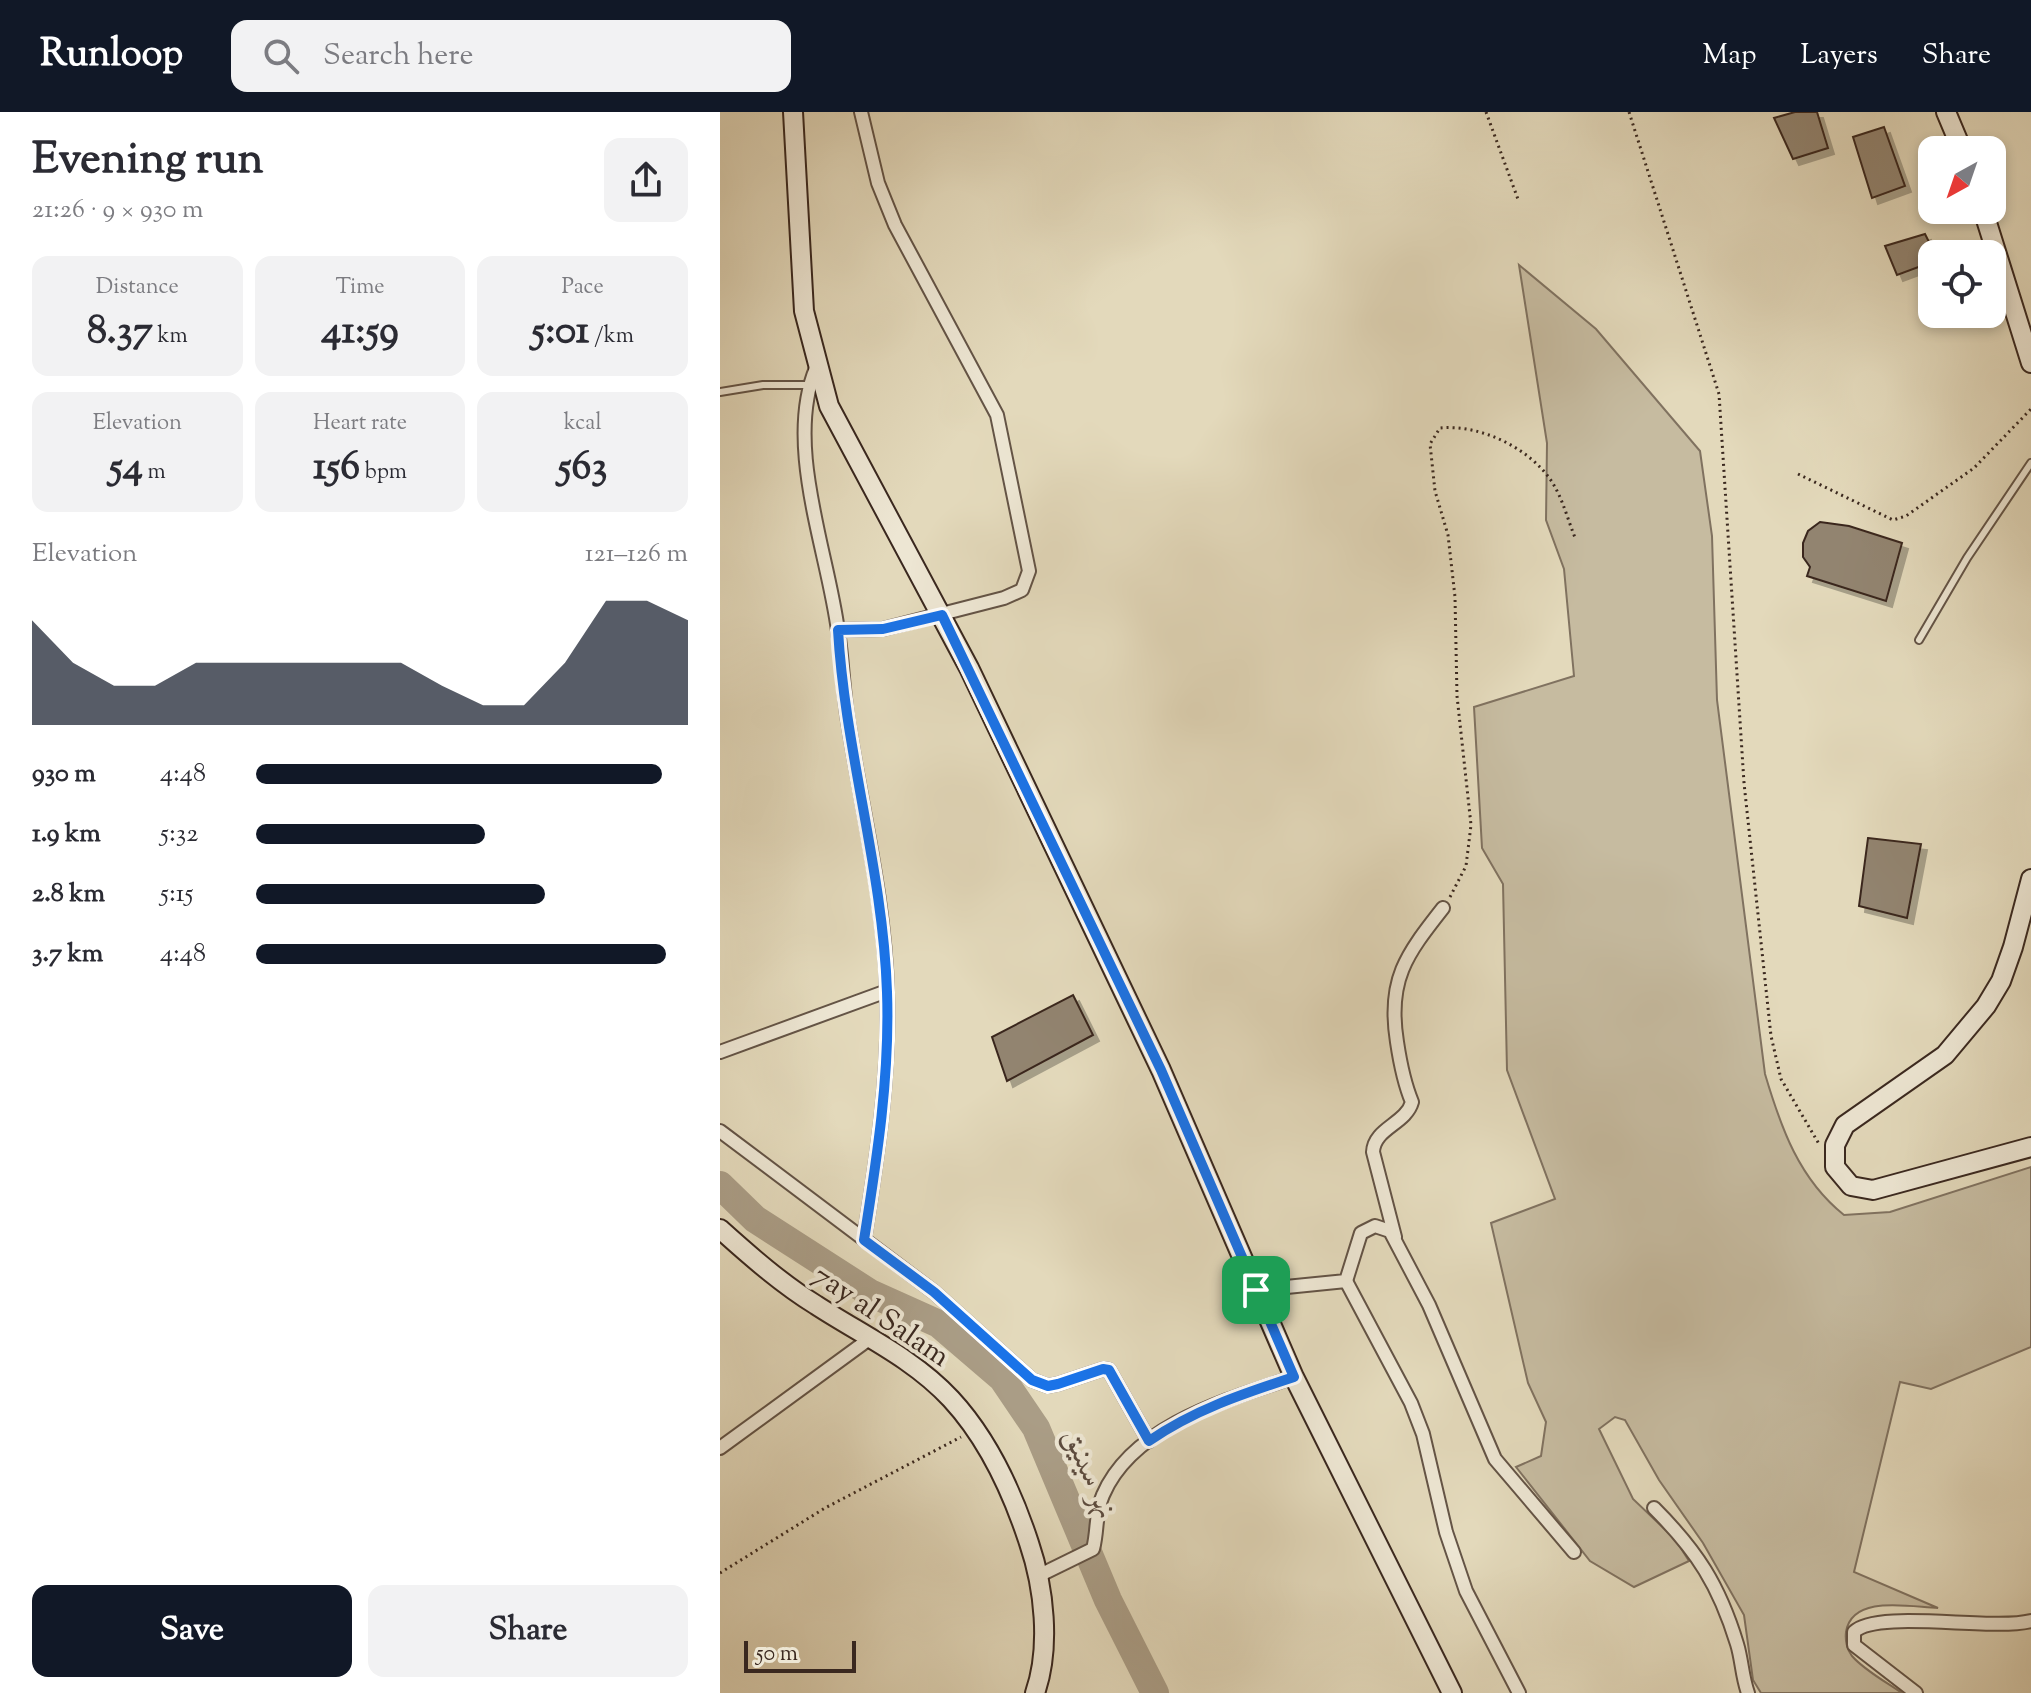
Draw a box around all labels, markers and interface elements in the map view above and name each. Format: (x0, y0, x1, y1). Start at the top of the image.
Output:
search box (231, 20, 791, 92)
text: Runloop (40, 29, 183, 83)
icon: search (259, 34, 303, 78)
text: Search here (323, 35, 474, 78)
text: Map (1703, 36, 1756, 76)
text: Layers (1800, 36, 1878, 76)
text: Share (1922, 36, 1991, 76)
text: Evening run (32, 130, 264, 193)
north arrow (1918, 136, 2006, 224)
map controls (1918, 136, 2006, 328)
button: share (604, 138, 688, 222)
text: 21:26 · 9 × 930 m (32, 192, 204, 229)
button: locate (1918, 240, 2006, 328)
text: Distance (96, 272, 179, 304)
text: Time (336, 272, 384, 304)
text: Pace (562, 272, 604, 304)
text: 8.37 (87, 304, 153, 361)
text: 41:59 (321, 304, 399, 361)
text: 5:01 (531, 304, 589, 361)
text: km (153, 321, 188, 353)
text: /km (589, 321, 634, 353)
text: Elevation (93, 408, 182, 440)
text: Heart rate (313, 408, 407, 440)
text: kcal (564, 408, 602, 440)
text: 54 (109, 440, 143, 497)
text: 156 (313, 440, 360, 497)
text: 563 (558, 440, 608, 497)
text: m (143, 457, 166, 489)
text: bpm (360, 457, 407, 489)
text: Elevation (32, 536, 137, 573)
text: 121–126 m (585, 536, 688, 573)
text: 930 m (32, 756, 96, 793)
text: 4:48 (160, 756, 206, 793)
text: 1.9 km (32, 816, 101, 853)
text: 5:32 (160, 816, 198, 853)
text: 2.8 km (32, 876, 105, 913)
text: 5:15 (160, 876, 193, 913)
text: 3.7 km (32, 936, 103, 973)
text: 4:48 (160, 936, 206, 973)
street label: 7ay al Salam (803, 1255, 958, 1379)
pin (1222, 1256, 1290, 1324)
icon: arrive (1234, 1268, 1278, 1312)
water label: نهر سينيق (1049, 1421, 1129, 1527)
button: Save (32, 1585, 352, 1677)
button: Share (368, 1585, 688, 1677)
scale bar (744, 1637, 856, 1673)
text: 50 m (756, 1639, 798, 1671)

